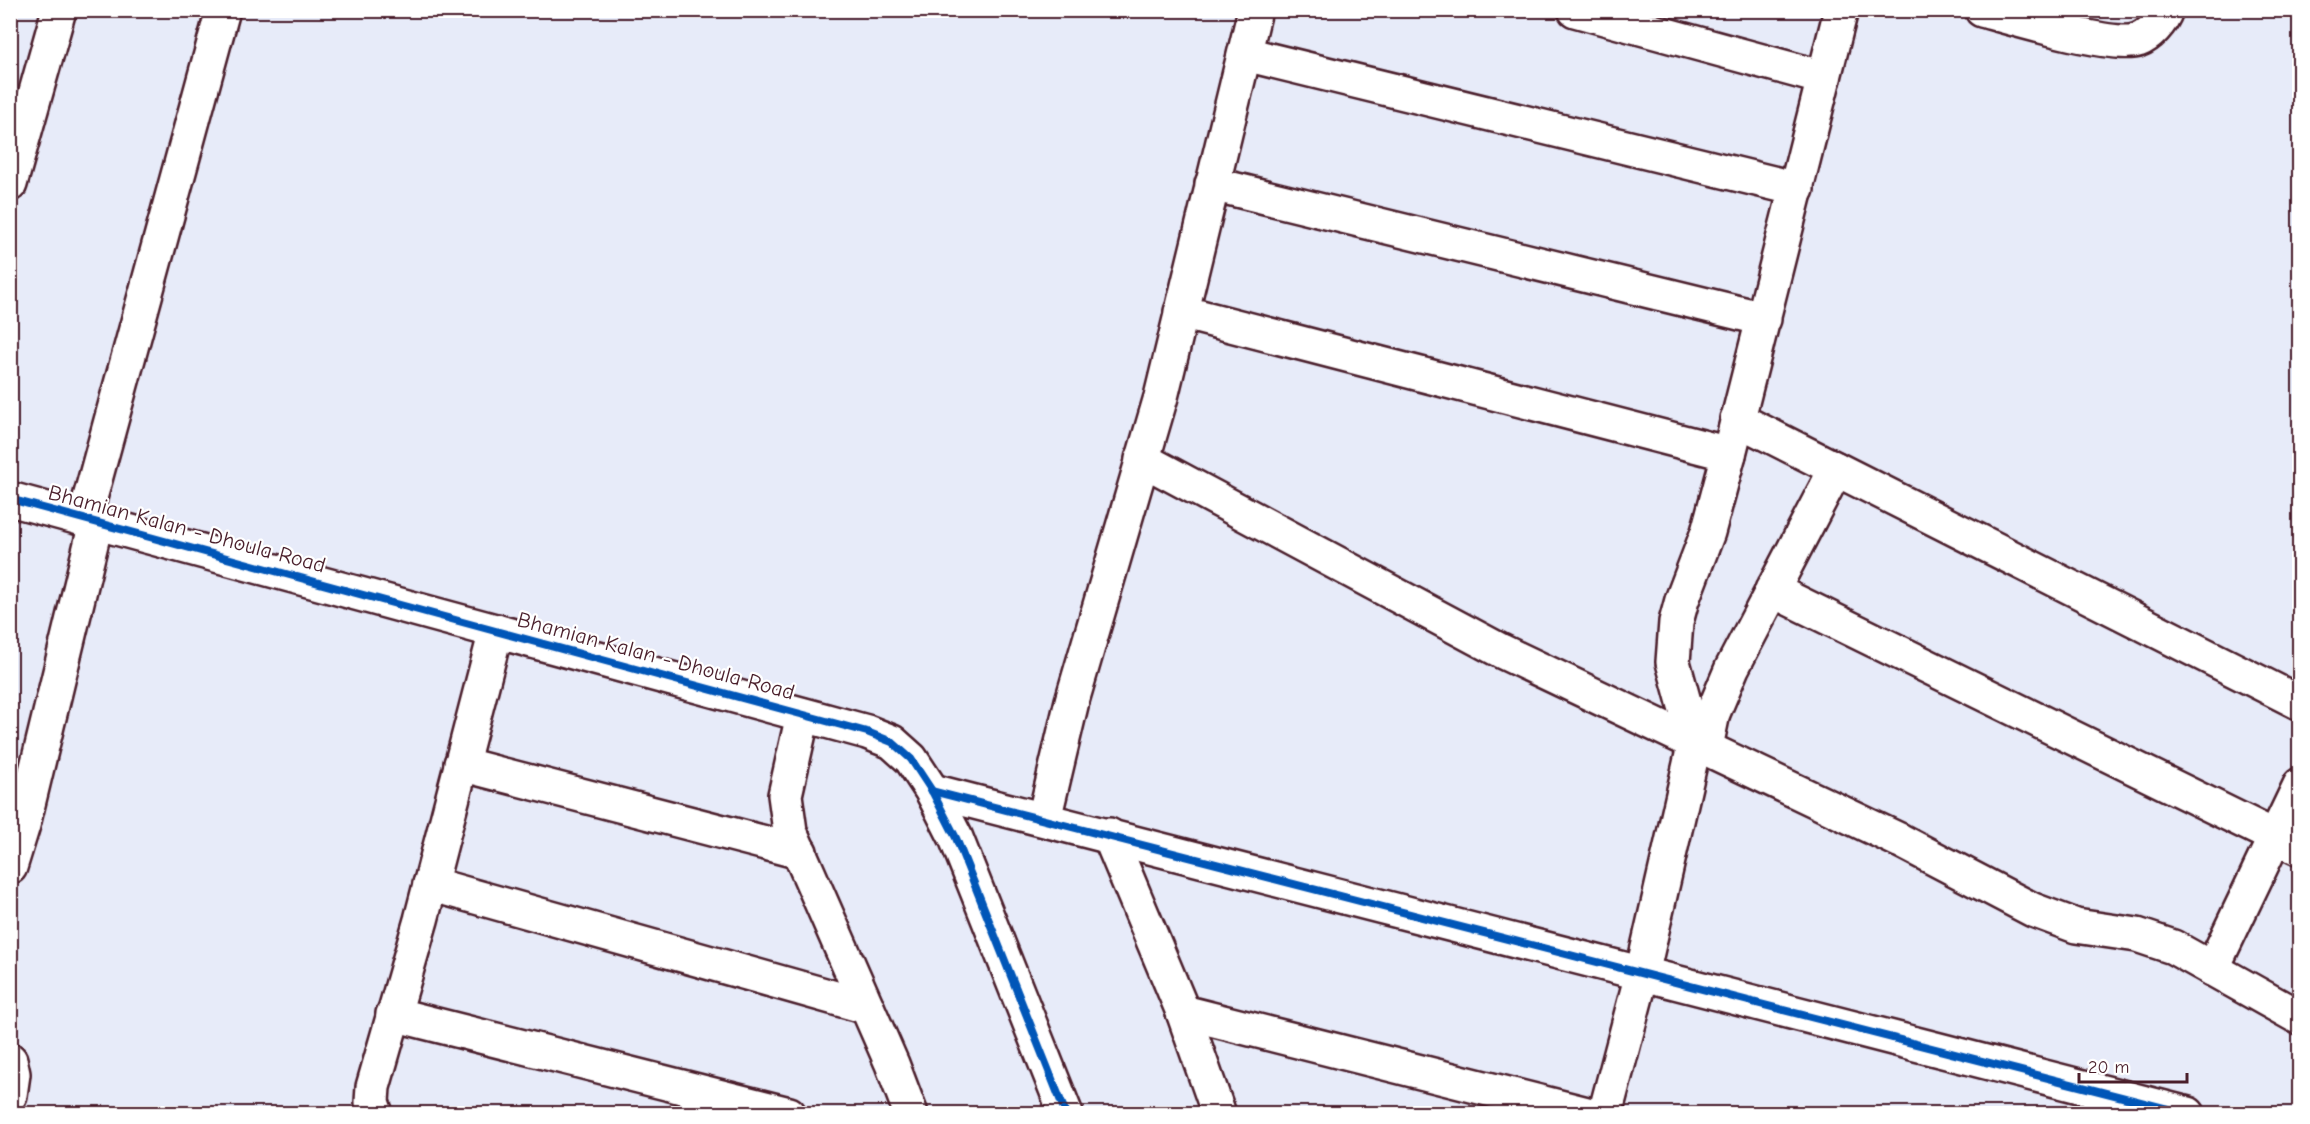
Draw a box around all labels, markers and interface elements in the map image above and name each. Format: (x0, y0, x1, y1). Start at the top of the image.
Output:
street label: Bhamian Kalan - Dhoula Road (46, 479, 328, 579)
street label: Bhamian Kalan - Dhoula Road (515, 606, 797, 706)
scale bar (2079, 1046, 2187, 1084)
text: 20 m (2088, 1057, 2129, 1078)

